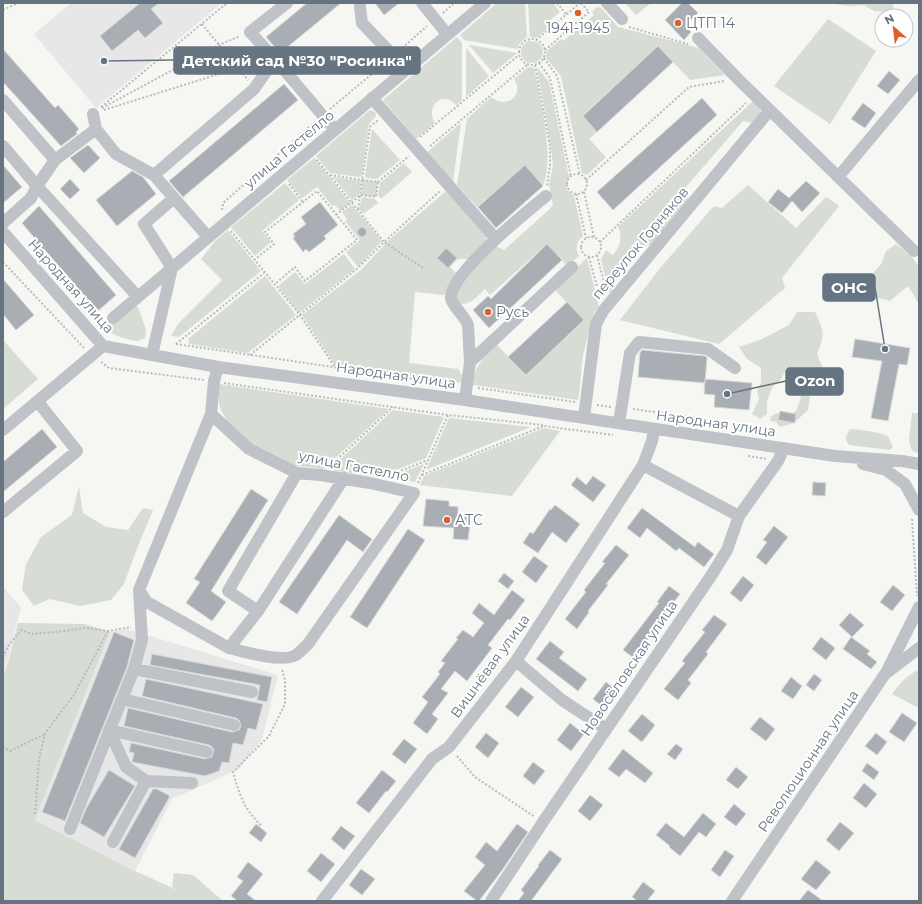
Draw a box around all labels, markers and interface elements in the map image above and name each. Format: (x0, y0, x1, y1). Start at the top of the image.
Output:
marker: 1941-1945 (573, 8, 583, 18)
north arrow (874, 8, 914, 48)
text: N (882, 11, 897, 27)
place label: ЦТП 14 (686, 14, 736, 32)
marker: ЦТП 14 (673, 18, 683, 28)
place label: 1941-1945 (546, 19, 610, 37)
callout: Детский сад №30 "Росинка" (174, 47, 420, 74)
text: Детский сад №30 "Росинка" (182, 51, 412, 70)
street label: улица Гастелло (239, 106, 338, 193)
street label: переулок Горняков (588, 183, 692, 303)
street label: Народная улица (24, 235, 118, 337)
callout: ОНС (823, 274, 875, 301)
text: ОНС (831, 278, 867, 297)
place label: Русь (496, 303, 529, 321)
marker: Русь (483, 307, 493, 317)
street label: Народная улица (335, 358, 457, 392)
callout: Ozon (786, 368, 843, 395)
text: Ozon (795, 371, 835, 390)
street label: Народная улица (655, 406, 777, 440)
street label: улица Гастелло (296, 446, 411, 486)
place label: АТС (455, 511, 483, 529)
marker: АТС (442, 515, 452, 525)
street label: Новосёловская улица (577, 597, 681, 739)
street label: Вишнёвая улица (446, 611, 534, 721)
street label: Революционная улица (754, 686, 862, 836)

